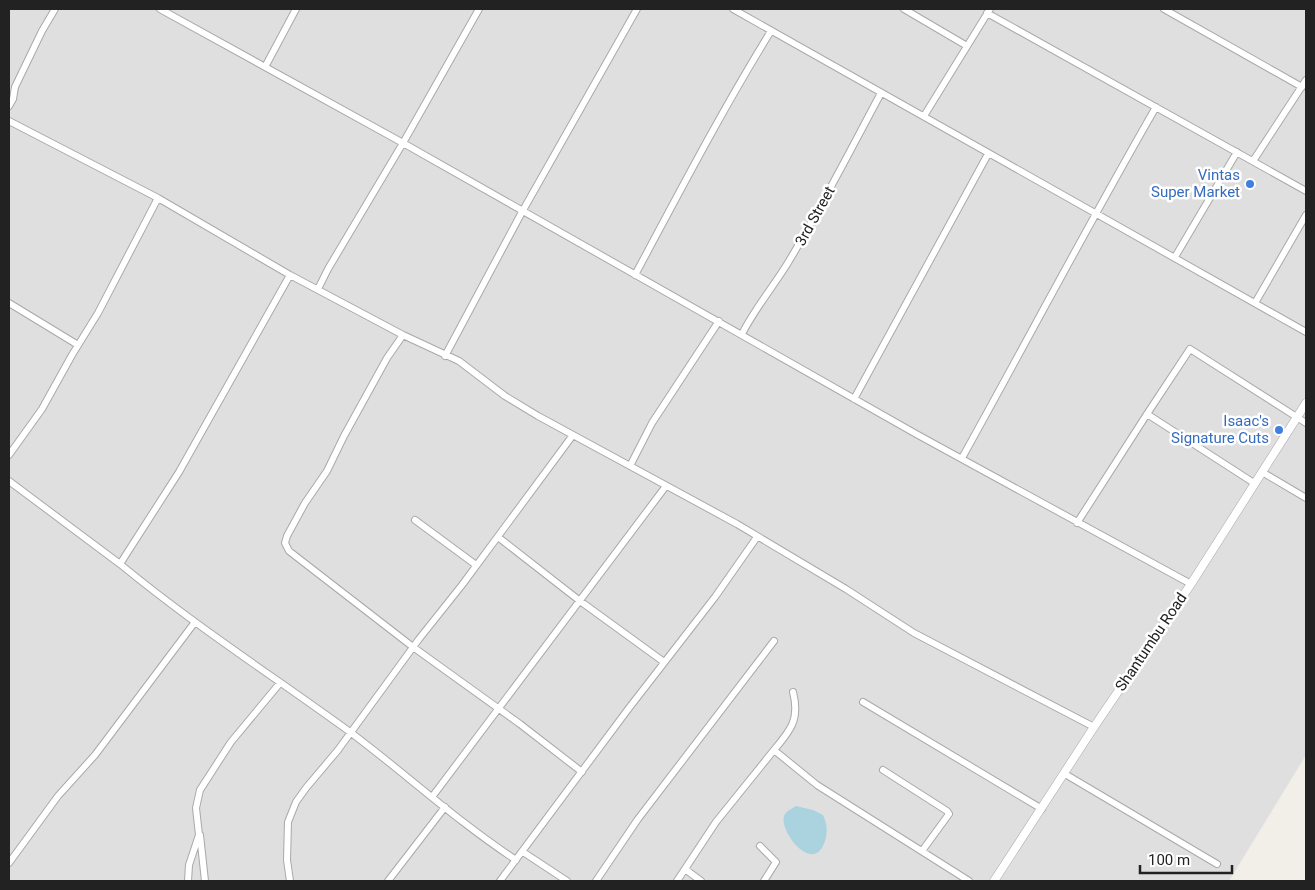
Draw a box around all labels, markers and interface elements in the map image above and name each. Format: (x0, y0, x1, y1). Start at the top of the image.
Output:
place label: Vintas Super Market (1151, 166, 1240, 201)
marker: Vintas Super Market (1244, 178, 1256, 190)
street label: 3rd Street (791, 183, 839, 249)
place label: Isaac's Signature Cuts (1171, 412, 1269, 447)
marker: Isaac's Signature Cuts (1273, 424, 1285, 436)
street label: Shantumbu Road (1111, 589, 1191, 695)
scale bar (1140, 842, 1232, 874)
text: 100 m (1148, 851, 1190, 869)

